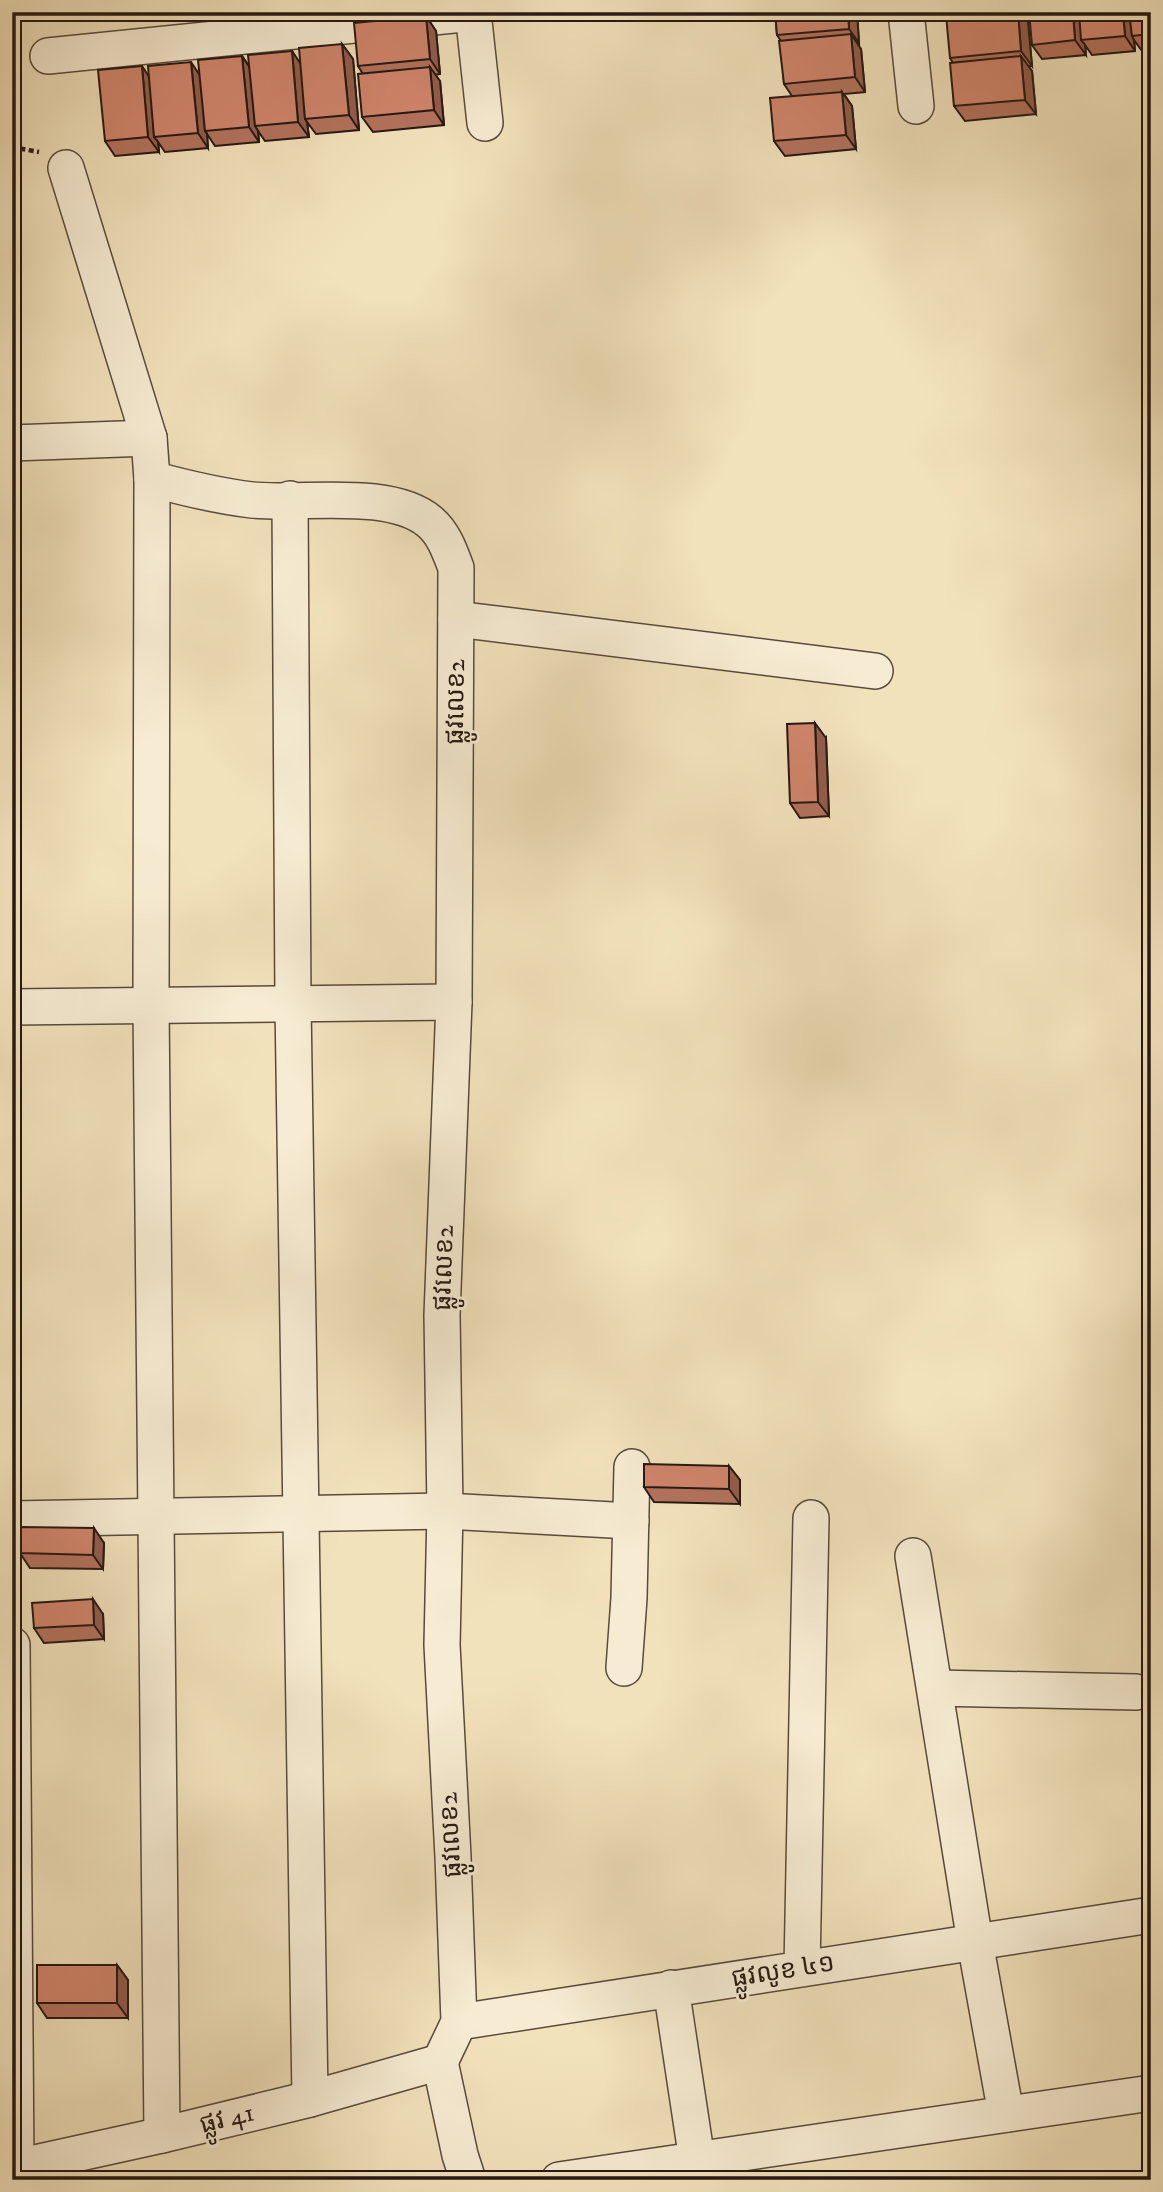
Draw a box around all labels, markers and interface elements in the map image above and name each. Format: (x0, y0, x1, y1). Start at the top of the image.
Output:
street label: ផ្លូវលេខ2 (439, 659, 479, 745)
street label: ផ្លូវលេខ2 (426, 1224, 468, 1312)
street label: ផ្លូវលេខ2 (432, 1791, 475, 1879)
street label: ផ្លូវលូខ ៤១ (729, 1947, 838, 2001)
street label: ផ្លូវ 41 (196, 2096, 259, 2147)

